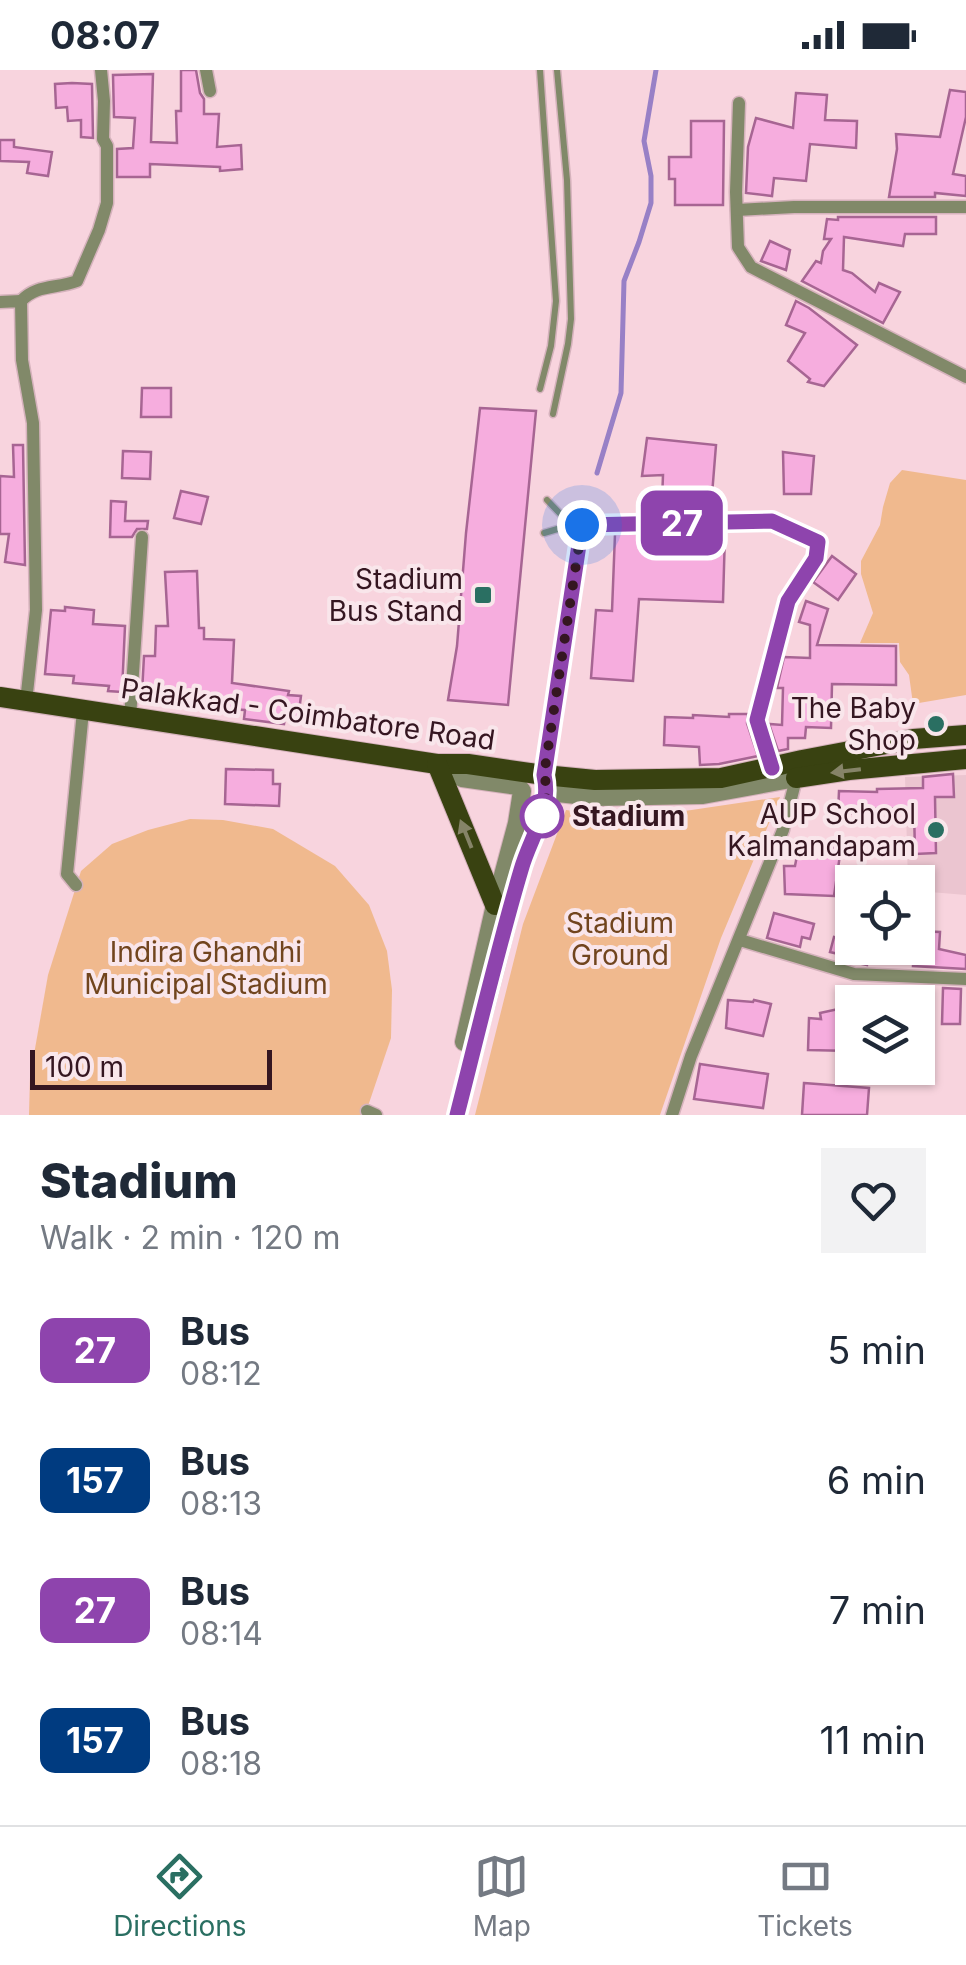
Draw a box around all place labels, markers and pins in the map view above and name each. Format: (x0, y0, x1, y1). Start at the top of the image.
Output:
place label: Stadium Bus Stand (329, 562, 463, 628)
marker: Stadium Bus Stand (472, 584, 494, 606)
place label: The Baby Shop (791, 691, 916, 757)
marker: The Baby Shop (925, 713, 947, 735)
marker: Stadium (521, 795, 563, 837)
place label: AUP School Kalmandapam (727, 797, 916, 863)
place label: Stadium (572, 799, 685, 833)
marker: AUP School Kalmandapam (925, 819, 947, 841)

